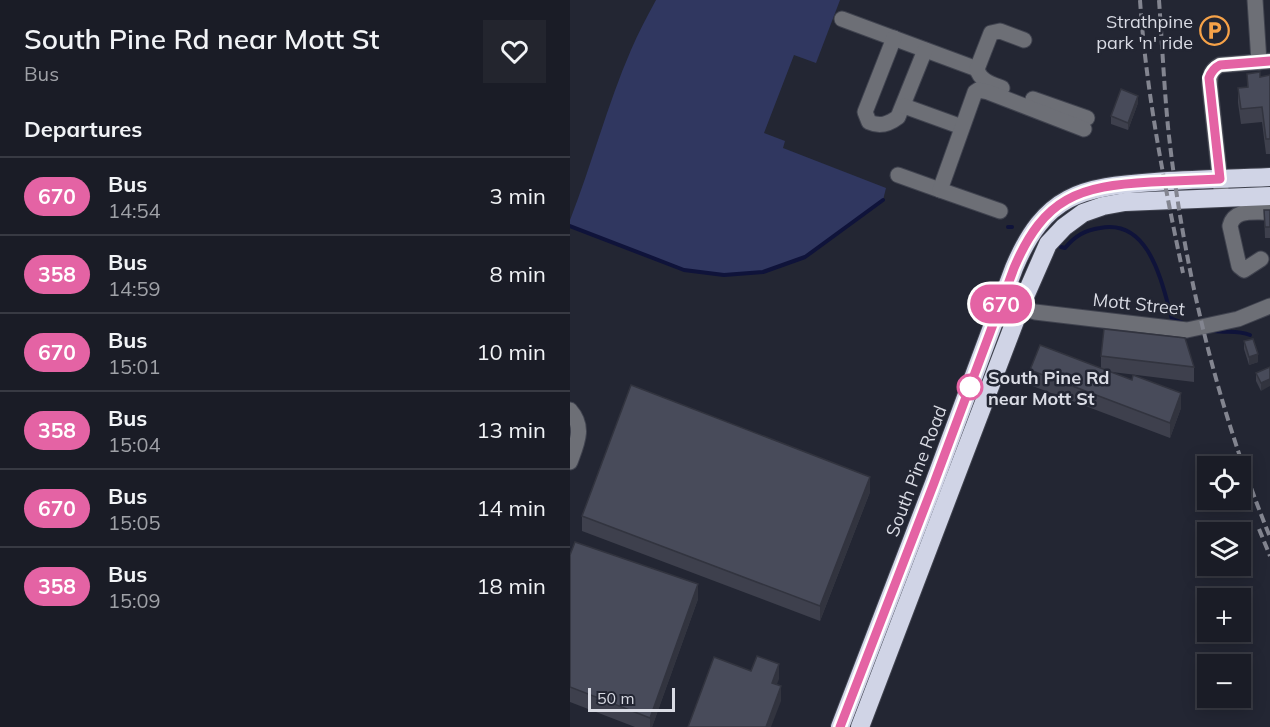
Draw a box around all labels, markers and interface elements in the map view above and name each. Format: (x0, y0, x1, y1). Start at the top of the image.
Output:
place label: Strathpine park 'n' ride (1096, 10, 1193, 54)
parking icon: Strathpine park 'n' ride (1198, 15, 1230, 47)
button: heart (483, 20, 546, 83)
text: South Pine Rd near Mott St (24, 21, 379, 56)
text: Bus (24, 61, 59, 86)
text: Departures (24, 115, 142, 143)
text: Bus (108, 170, 147, 198)
text: 3 min (490, 182, 546, 210)
text: 670 (38, 183, 76, 209)
text: 14:54 (108, 198, 161, 223)
text: Bus (108, 248, 147, 276)
text: 8 min (490, 260, 546, 288)
text: 358 (38, 261, 76, 287)
text: 14:59 (108, 276, 161, 301)
line badge: 670 (966, 284, 1036, 324)
street label: Mott Street (1092, 288, 1186, 320)
text: 670 (982, 291, 1020, 317)
text: Bus (108, 326, 147, 354)
text: 10 min (476, 338, 546, 366)
text: 670 (38, 339, 76, 365)
text: 15:01 (108, 354, 161, 379)
place label: South Pine Rd near Mott St (988, 366, 1110, 410)
marker: South Pine Rd near Mott St (957, 374, 983, 400)
street label: South Pine Road (880, 402, 952, 540)
text: Bus (108, 404, 147, 432)
text: 13 min (476, 416, 546, 444)
text: 358 (38, 417, 76, 443)
text: 15:04 (108, 432, 161, 457)
map controls (1197, 456, 1251, 708)
button: locate (1197, 456, 1251, 510)
text: Bus (108, 482, 147, 510)
text: 14 min (476, 494, 546, 522)
text: 670 (38, 495, 76, 521)
text: 15:05 (108, 510, 161, 535)
button: layers (1197, 522, 1251, 576)
text: Bus (108, 560, 147, 588)
text: 18 min (476, 572, 546, 600)
text: 358 (38, 573, 76, 599)
text: 15:09 (108, 588, 161, 613)
button: + (1197, 588, 1251, 642)
button: − (1197, 654, 1251, 708)
scale bar (588, 685, 675, 712)
text: 50 m (597, 688, 634, 708)

